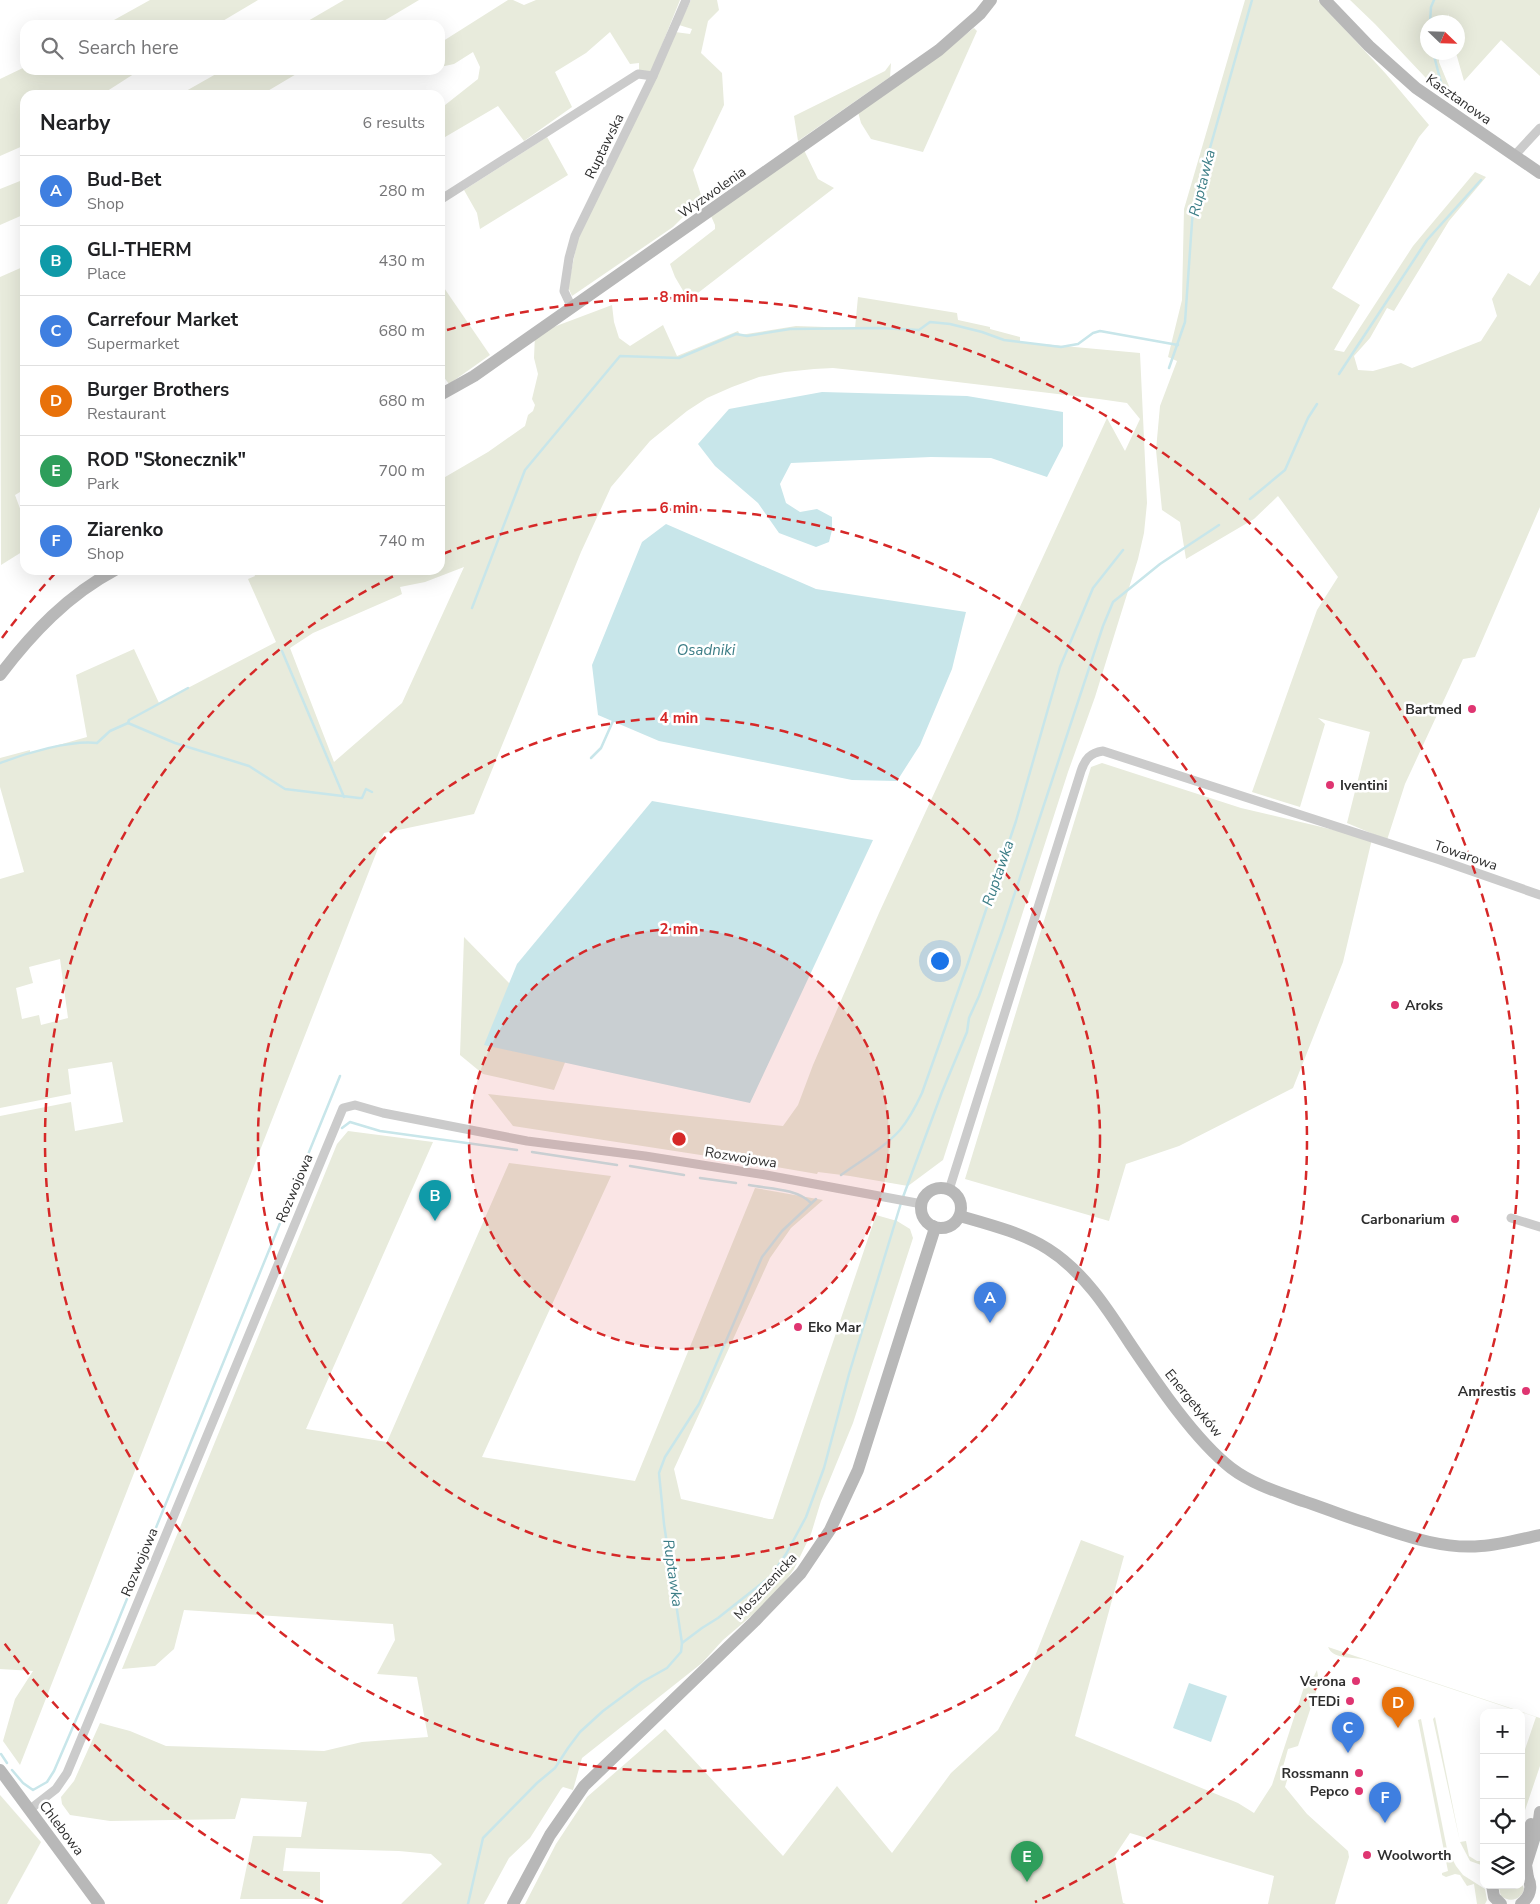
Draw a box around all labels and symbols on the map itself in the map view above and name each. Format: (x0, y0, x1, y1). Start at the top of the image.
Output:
north arrow (1420, 15, 1465, 60)
street label: Kasztanowa (1422, 70, 1495, 129)
street label: Ruptawska (581, 110, 628, 182)
water label: Ruptawka (1184, 147, 1220, 219)
street label: Wyzwolenia (675, 162, 750, 223)
text: 8 min (660, 287, 698, 307)
text: 6 min (660, 498, 698, 518)
water label: Osadniki (677, 640, 736, 660)
place label: Bartmed (1405, 700, 1462, 719)
marker: Bartmed (1466, 703, 1478, 715)
text: 4 min (660, 708, 698, 728)
place label: Iventini (1340, 776, 1388, 795)
marker: Iventini (1324, 779, 1336, 791)
street label: Towarowa (1432, 836, 1500, 875)
water label: Ruptawka (977, 837, 1019, 909)
text: 2 min (660, 919, 698, 939)
your location (927, 948, 953, 974)
place label: Aroks (1405, 996, 1443, 1015)
marker: Aroks (1389, 999, 1401, 1011)
centre of rings (670, 1130, 688, 1148)
street label: Rozwojowa (703, 1142, 778, 1173)
street label: Rozwojowa (271, 1151, 317, 1225)
pin: B (419, 1180, 451, 1221)
place label: Carbonarium (1361, 1210, 1445, 1229)
marker: Carbonarium (1449, 1213, 1461, 1225)
pin: A (974, 1282, 1006, 1323)
place label: Eko Mar (808, 1318, 861, 1337)
marker: Eko Mar (792, 1321, 804, 1333)
street label: Energetyków (1160, 1365, 1227, 1442)
place label: Amrestis (1458, 1382, 1516, 1401)
marker: Amrestis (1520, 1385, 1532, 1397)
street label: Rozwojowa (116, 1525, 162, 1599)
water label: Ruptawka (658, 1538, 688, 1608)
street label: Moszczenicka (729, 1549, 801, 1624)
place label: Verona (1299, 1672, 1346, 1691)
marker: Verona (1350, 1675, 1362, 1687)
pin: D (1382, 1687, 1414, 1728)
place label: TEDi (1309, 1692, 1340, 1711)
marker: TEDi (1344, 1695, 1356, 1707)
pin: C (1332, 1712, 1364, 1753)
place label: Rossmann (1282, 1764, 1349, 1783)
marker: Rossmann (1353, 1767, 1365, 1779)
place label: Pepco (1310, 1782, 1349, 1801)
pin: F (1369, 1782, 1401, 1823)
marker: Pepco (1353, 1785, 1365, 1797)
street label: Chlebowa (35, 1797, 88, 1859)
pin: E (1011, 1841, 1043, 1882)
place label: Woolworth (1377, 1846, 1451, 1865)
marker: Woolworth (1361, 1849, 1373, 1861)

